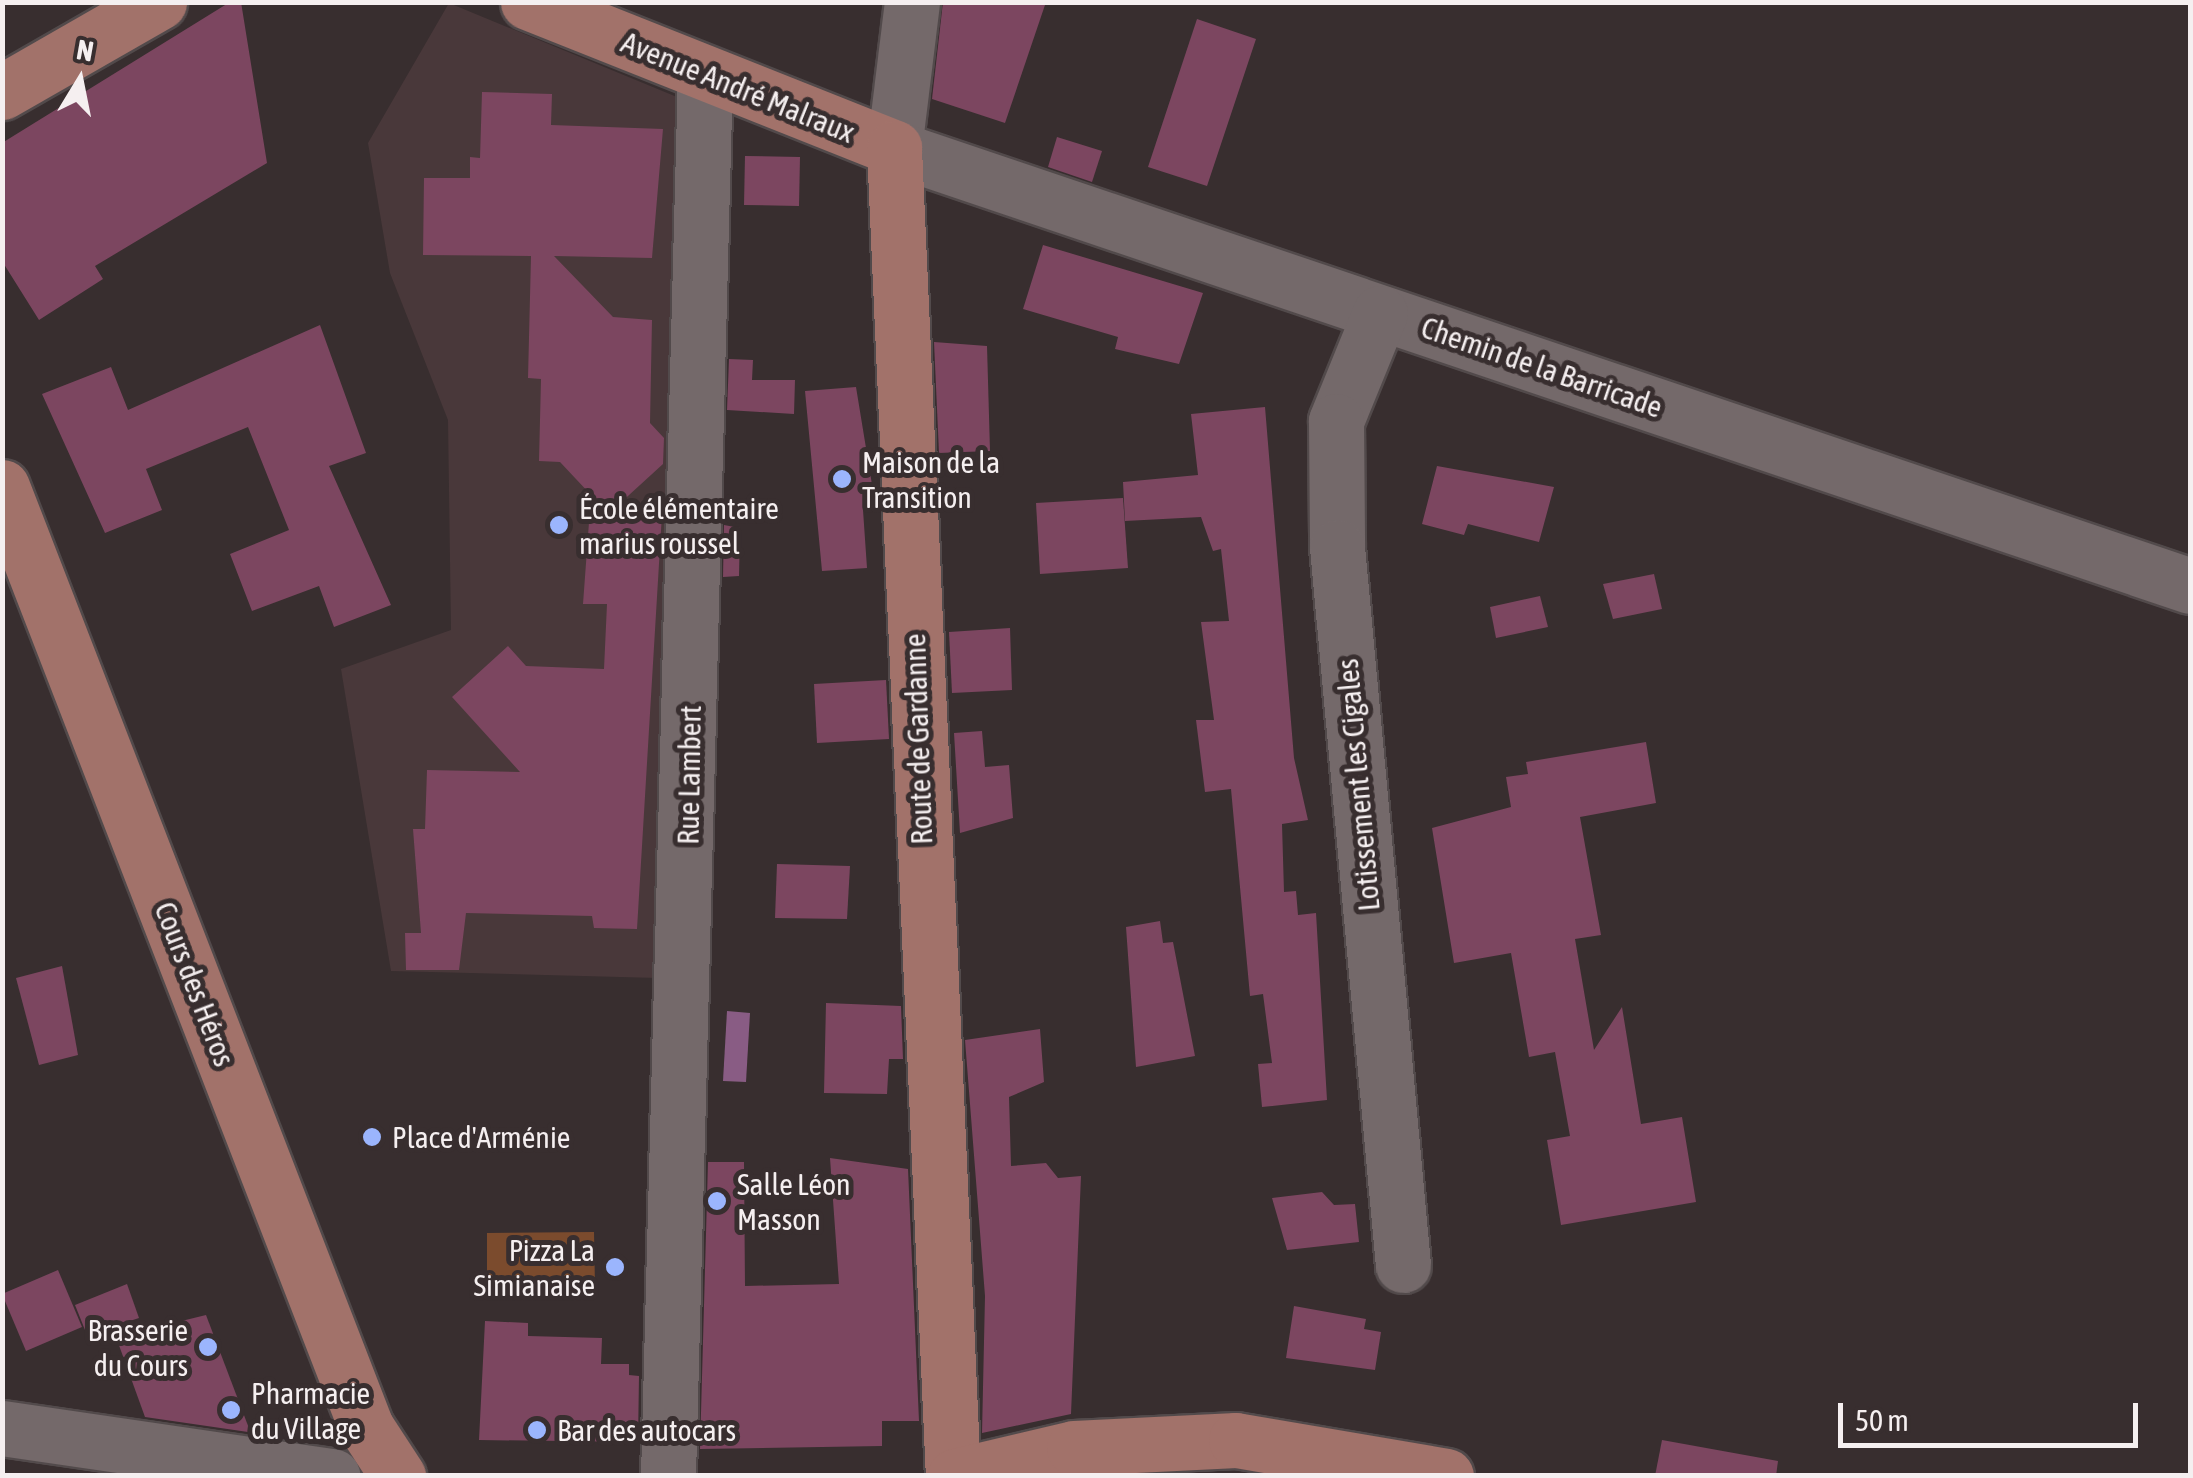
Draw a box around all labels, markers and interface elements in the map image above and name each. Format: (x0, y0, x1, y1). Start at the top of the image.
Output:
street label: Avenue André Malraux (616, 24, 860, 150)
north arrow (30, 30, 130, 130)
text: N (74, 33, 96, 68)
street label: Chemin de la Barricade (1417, 309, 1667, 425)
place label: Maison de la Transition (862, 444, 1000, 514)
marker: Maison de la Transition (831, 468, 853, 490)
place label: École élémentaire marius roussel (579, 490, 779, 560)
marker: École élémentaire marius roussel (548, 514, 570, 536)
street label: Route de Gardanne (896, 633, 940, 845)
street label: Lotissement les Cigales (1329, 657, 1387, 913)
street label: Rue Lambert (670, 705, 708, 845)
street label: Cours des Héros (147, 897, 243, 1071)
place label: Place d'Arménie (392, 1119, 570, 1155)
marker: Place d'Arménie (361, 1126, 383, 1148)
place label: Salle Léon Masson (737, 1166, 851, 1236)
marker: Salle Léon Masson (706, 1190, 728, 1212)
place label: Pizza La Simianaise (473, 1232, 595, 1302)
marker: Pizza La Simianaise (604, 1256, 626, 1278)
place label: Brasserie du Cours (87, 1312, 188, 1382)
marker: Brasserie du Cours (197, 1336, 219, 1358)
place label: Pharmacie du Village (251, 1375, 370, 1446)
scale bar (1843, 1383, 2143, 1445)
marker: Pharmacie du Village (220, 1399, 242, 1421)
text: 50 m (1855, 1403, 1909, 1437)
place label: Bar des autocars (557, 1412, 736, 1448)
marker: Bar des autocars (526, 1419, 548, 1441)

